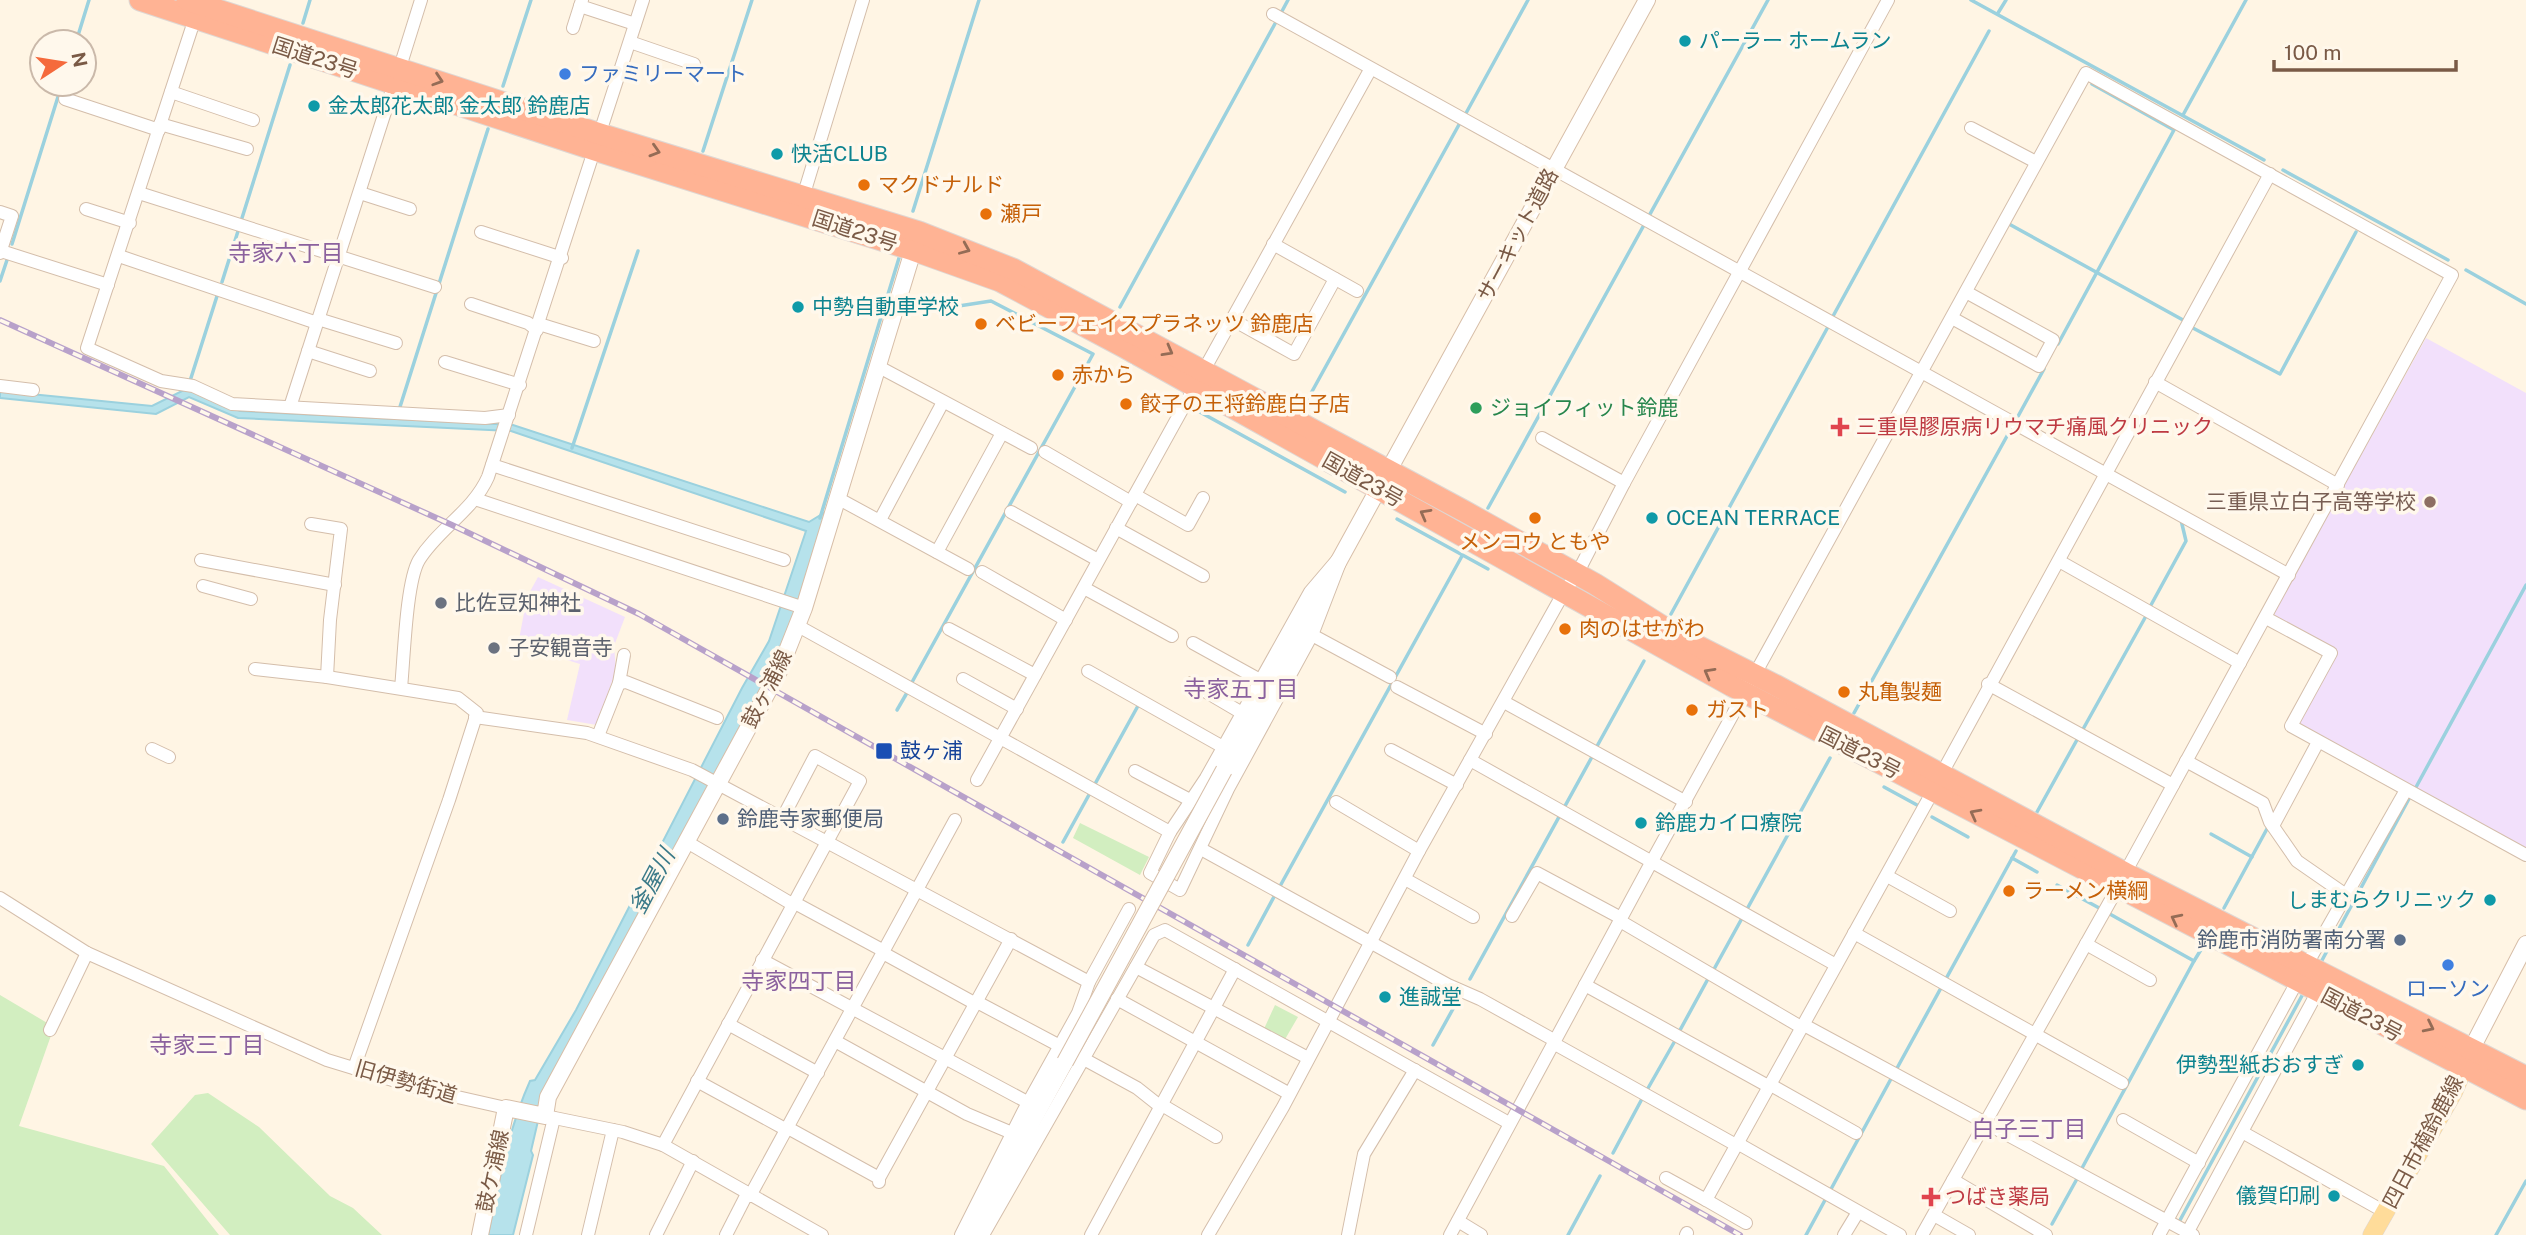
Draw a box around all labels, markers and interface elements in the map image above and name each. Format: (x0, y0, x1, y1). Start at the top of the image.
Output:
north arrow (28, 28, 98, 98)
place label: パーラー ホームラン (1699, 28, 1891, 53)
scale bar (2274, 28, 2456, 72)
street label: 国道23号 (269, 32, 361, 83)
marker: パーラー ホームラン (1677, 33, 1693, 49)
text: 100 m (2284, 40, 2341, 65)
text: N (67, 50, 92, 69)
place label: ファミリーマート (579, 61, 747, 86)
marker: ファミリーマート (557, 66, 573, 82)
one-way arrow (432, 72, 444, 86)
place label: 金太郎花太郎 金太郎 鈴鹿店 (328, 93, 590, 118)
marker: 金太郎花太郎 金太郎 鈴鹿店 (306, 98, 322, 114)
place label: 快活CLUB (791, 141, 888, 166)
one-way arrow (648, 142, 660, 157)
marker: 快活CLUB (769, 146, 785, 162)
street label: サーキット道路 (1472, 164, 1563, 306)
place label: マクドナルド (878, 172, 1004, 197)
marker: マクドナルド (856, 177, 872, 193)
place label: 瀬戸 (1000, 201, 1042, 226)
street label: 国道23号 (809, 205, 901, 256)
marker: 瀬戸 (978, 206, 994, 222)
district label: 寺家六丁目 (229, 239, 344, 266)
one-way arrow (958, 241, 970, 255)
place label: 中勢自動車学校 (812, 294, 959, 319)
marker: 中勢自動車学校 (790, 299, 806, 315)
place label: ベビーフェイスプラネッツ 鈴鹿店 (995, 311, 1313, 336)
marker: ベビーフェイスプラネッツ 鈴鹿店 (973, 316, 989, 332)
one-way arrow (1161, 342, 1174, 356)
place label: 赤から (1072, 362, 1135, 387)
marker: 赤から (1050, 367, 1066, 383)
place label: 餃子の王将鈴鹿白子店 (1140, 391, 1350, 416)
place label: ジョイフィット鈴鹿 (1490, 395, 1679, 420)
marker: 餃子の王将鈴鹿白子店 (1118, 396, 1134, 412)
marker: ジョイフィット鈴鹿 (1468, 400, 1484, 416)
place label: 三重県膠原病リウマチ痛風クリニック (1856, 414, 2213, 439)
marker: 三重県膠原病リウマチ痛風クリニック (1830, 417, 1850, 437)
street label: 国道23号 (1318, 447, 1408, 512)
place label: 三重県立白子高等学校 (2206, 489, 2416, 514)
marker: 三重県立白子高等学校 (2422, 494, 2438, 510)
place label: OCEAN TERRACE (1666, 505, 1840, 530)
one-way arrow (1419, 509, 1432, 522)
marker: メンコウ ともや (1527, 510, 1543, 526)
marker: OCEAN TERRACE (1644, 510, 1660, 526)
place label: メンコウ ともや (1459, 529, 1611, 554)
place label: 比佐豆知神社 (455, 590, 581, 615)
marker: 比佐豆知神社 (433, 595, 449, 611)
place label: 肉のはせがわ (1579, 616, 1705, 641)
marker: 肉のはせがわ (1557, 621, 1573, 637)
place label: 子安観音寺 (508, 635, 613, 660)
marker: 子安観音寺 (486, 640, 502, 656)
street label: 鼓ヶ浦線 (736, 646, 797, 732)
one-way arrow (1703, 668, 1716, 681)
district label: 寺家五丁目 (1184, 675, 1299, 702)
place label: 丸亀製麺 (1858, 679, 1942, 704)
marker: 丸亀製麺 (1836, 684, 1852, 700)
place label: ガスト (1706, 697, 1769, 722)
marker: ガスト (1684, 702, 1700, 718)
street label: 国道23号 (1815, 721, 1905, 784)
place label: 鼓ヶ浦 (900, 738, 963, 763)
marker: 鼓ヶ浦 (874, 741, 894, 761)
place label: 鈴鹿寺家郵便局 (737, 806, 884, 831)
one-way arrow (1970, 808, 1982, 822)
place label: 鈴鹿カイロ療院 (1655, 810, 1802, 835)
marker: 鈴鹿寺家郵便局 (715, 811, 731, 827)
marker: 鈴鹿カイロ療院 (1633, 815, 1649, 831)
water label: 釜屋川 (623, 841, 681, 918)
place label: ラーメン横綱 (2023, 878, 2148, 903)
marker: ラーメン横綱 (2001, 883, 2017, 899)
place label: しまむらクリニック (2287, 887, 2476, 912)
marker: しまむらクリニック (2482, 892, 2498, 908)
one-way arrow (2171, 914, 2183, 927)
place label: 鈴鹿市消防署南分署 (2197, 927, 2386, 952)
marker: 鈴鹿市消防署南分署 (2392, 932, 2408, 948)
marker: ローソン (2440, 957, 2456, 973)
district label: 寺家四丁目 (742, 967, 857, 994)
place label: ローソン (2406, 976, 2490, 1001)
street label: 国道23号 (2317, 983, 2407, 1046)
place label: 進誠堂 (1399, 984, 1462, 1009)
marker: 進誠堂 (1377, 989, 1393, 1005)
one-way arrow (2422, 1018, 2434, 1032)
district label: 寺家三丁目 (150, 1031, 265, 1058)
place label: 伊勢型紙おおすぎ (2176, 1052, 2344, 1077)
street label: 旧伊勢街道 (352, 1055, 460, 1108)
marker: 伊勢型紙おおすぎ (2350, 1057, 2366, 1073)
street label: 四日市楠鈴鹿線 (2377, 1071, 2468, 1213)
district label: 白子三丁目 (1972, 1115, 2087, 1142)
street label: 鼓ケ浦線 (472, 1127, 513, 1215)
place label: 儀賀印刷 (2236, 1183, 2320, 1208)
place label: つばき薬局 (1945, 1184, 2050, 1209)
marker: 儀賀印刷 (2326, 1188, 2342, 1204)
marker: つばき薬局 (1923, 1189, 1939, 1205)

